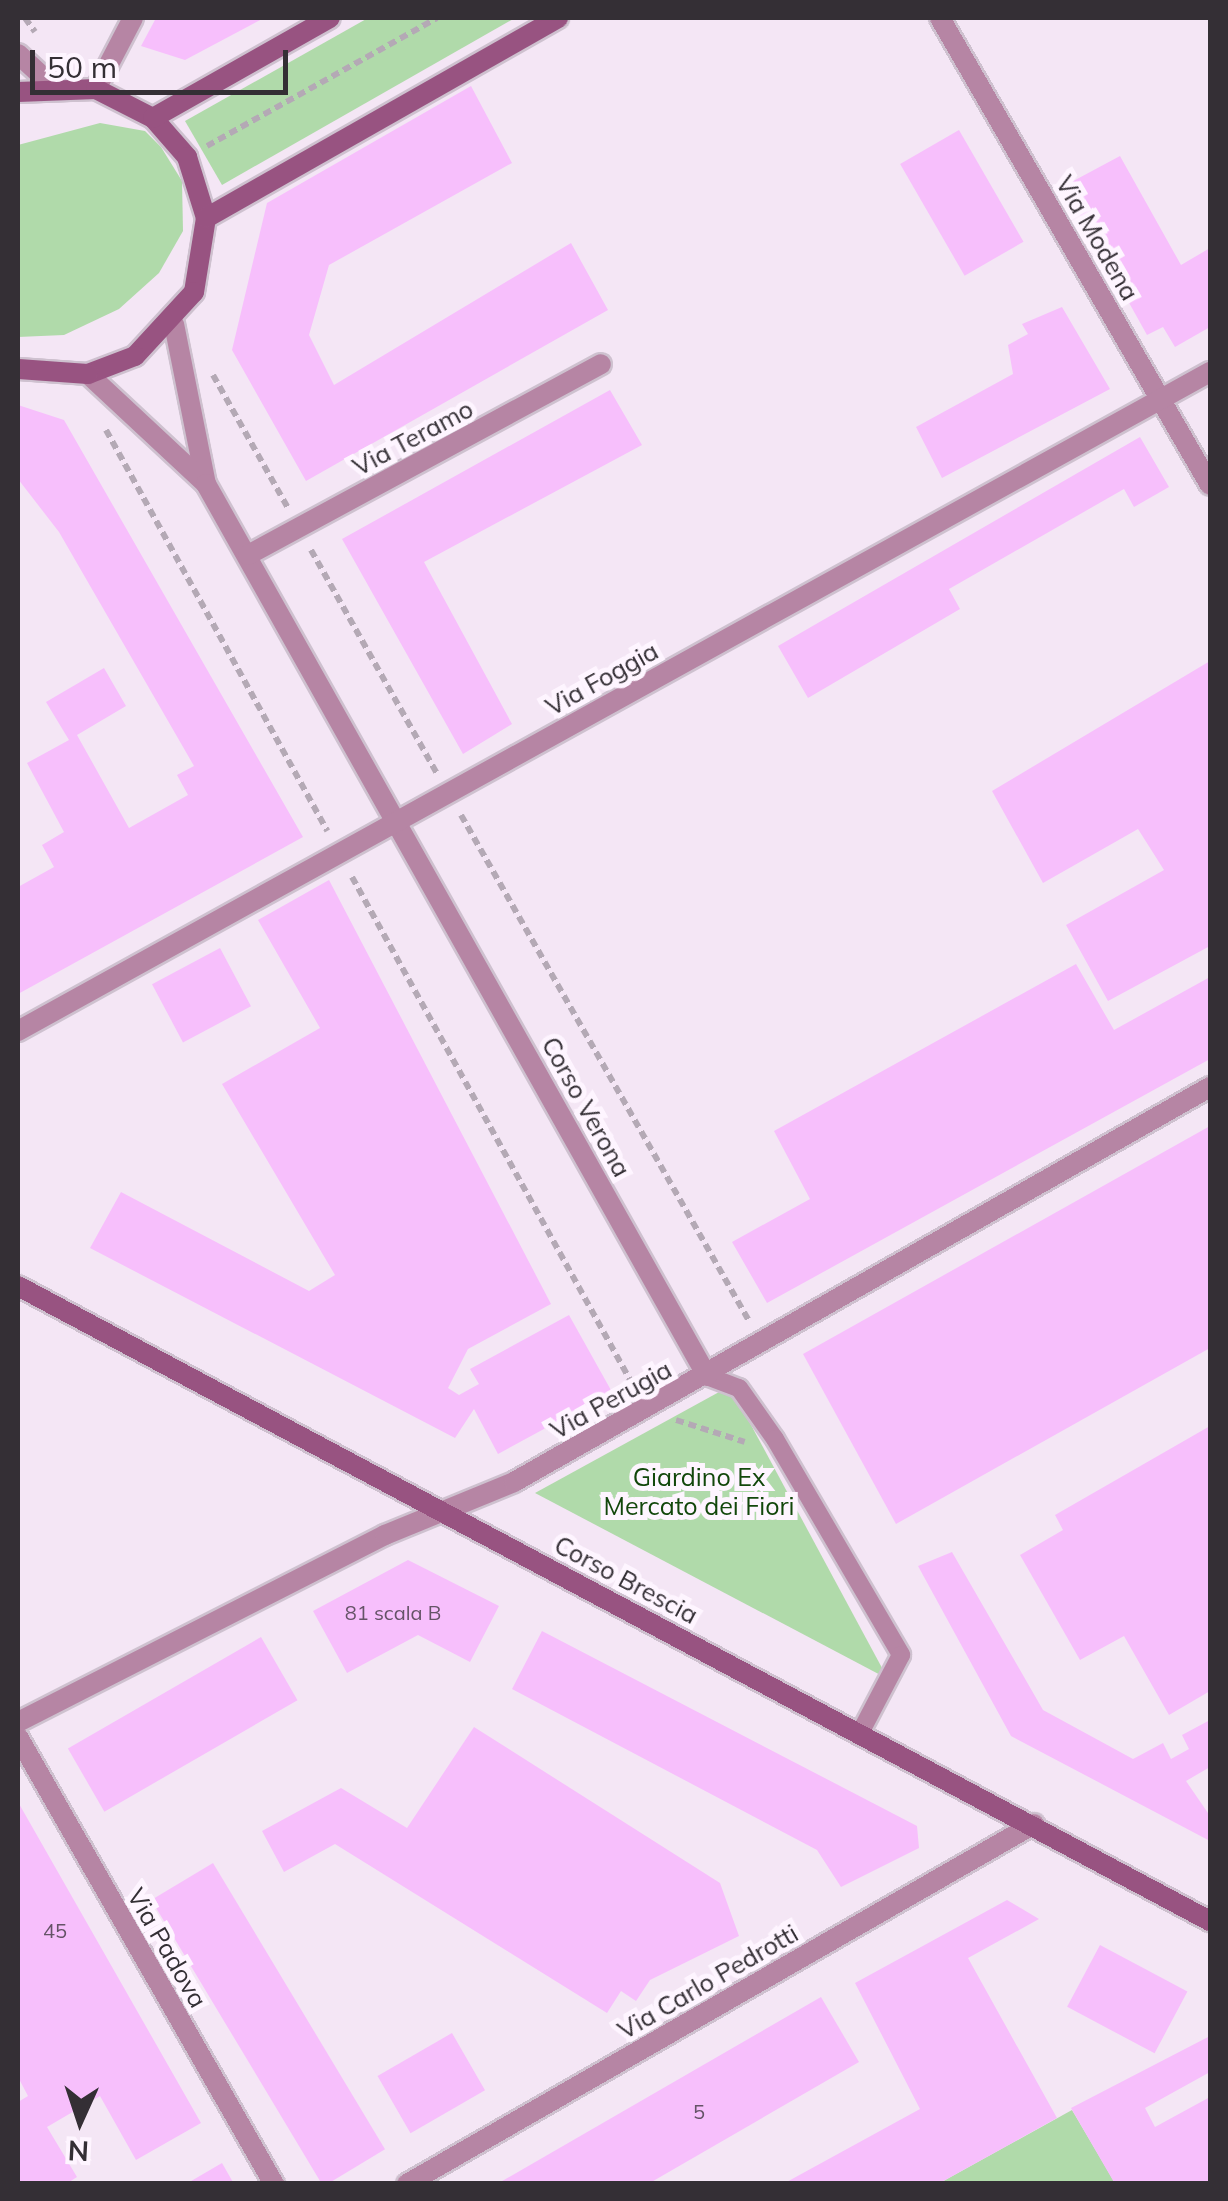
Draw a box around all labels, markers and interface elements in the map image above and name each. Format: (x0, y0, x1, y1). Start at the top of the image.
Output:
scale bar (35, 30, 292, 92)
text: 50 m (47, 48, 117, 86)
street label: Via Modena (1049, 170, 1145, 306)
street label: Via Teramo (348, 394, 478, 482)
street label: Via Foggia (541, 636, 663, 722)
street label: Corso Verona (535, 1032, 637, 1182)
street label: Via Perugia (545, 1354, 677, 1446)
park label: Giardino Ex Mercato dei Fiori (603, 1463, 795, 1522)
street label: Corso Brescia (549, 1530, 703, 1630)
house number: 81 scala B (345, 1600, 441, 1624)
street label: Via Padova (121, 1883, 213, 2013)
house number: 45 (43, 1918, 67, 1942)
street label: Via Carlo Pedrotti (613, 1918, 803, 2046)
north arrow (30, 2071, 130, 2171)
house number: 5 (693, 2099, 705, 2123)
text: N (67, 2133, 90, 2169)

